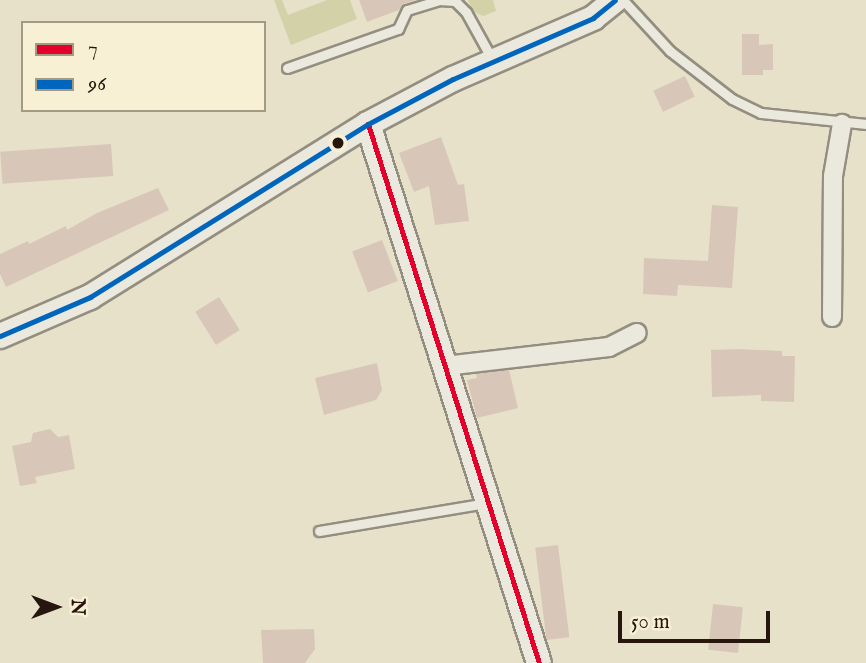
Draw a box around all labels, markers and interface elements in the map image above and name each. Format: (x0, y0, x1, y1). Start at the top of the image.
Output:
legend (21, 21, 266, 112)
text: 7 (88, 36, 98, 63)
text: 96 (88, 71, 106, 98)
unlabelled marker (331, 136, 345, 150)
north arrow (21, 572, 91, 642)
scale bar (621, 596, 773, 640)
text: N (65, 599, 89, 615)
text: 50 m (631, 609, 670, 636)

